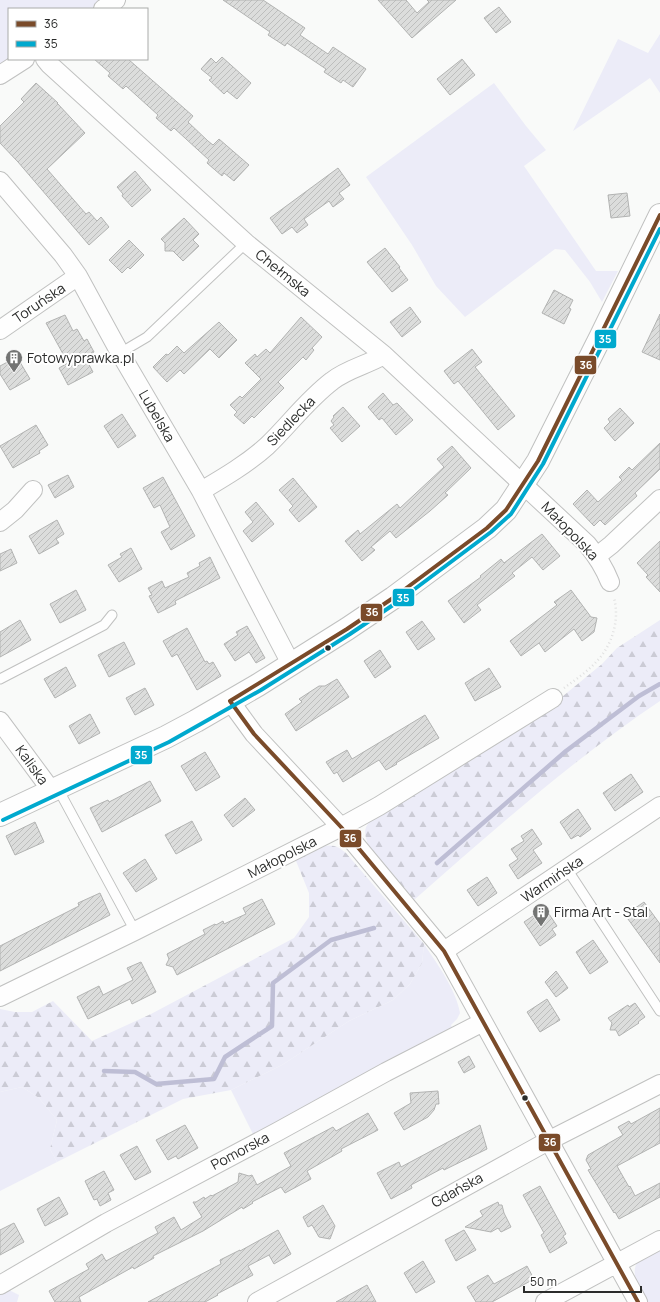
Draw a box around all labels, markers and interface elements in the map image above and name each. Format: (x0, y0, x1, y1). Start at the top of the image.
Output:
legend (8, 8, 148, 60)
text: 36 (44, 15, 58, 32)
text: 35 (44, 35, 58, 52)
street label: Chełmska (252, 245, 315, 301)
street label: Toruńska (9, 278, 69, 327)
line badge: 35 (594, 329, 617, 349)
text: 35 (599, 331, 611, 346)
building icon: Fotowyprawka.pl (4, 348, 24, 373)
place label: Fotowyprawka.pl (27, 348, 135, 367)
line badge: 36 (574, 355, 597, 375)
text: 36 (579, 357, 593, 372)
street label: Lubelska (135, 386, 180, 445)
street label: Siedlecka (262, 392, 319, 450)
street label: Małopolska (538, 497, 603, 564)
line badge: 35 (392, 588, 415, 607)
text: 35 (397, 590, 409, 605)
line badge: 36 (360, 603, 383, 622)
text: 36 (365, 604, 379, 619)
unlabelled marker (323, 643, 333, 653)
street label: Kaliska (12, 741, 53, 788)
line badge: 35 (130, 745, 153, 765)
text: 35 (135, 747, 147, 762)
line badge: 36 (339, 829, 362, 848)
text: 36 (343, 830, 357, 845)
street label: Małopolska (244, 831, 319, 882)
street label: Warmińska (517, 851, 586, 906)
building icon: Firma Art - Stal (531, 902, 551, 927)
place label: Firma Art - Stal (554, 902, 648, 921)
unlabelled marker (520, 1093, 530, 1103)
street label: Pomorska (207, 1127, 272, 1174)
line badge: 36 (538, 1133, 561, 1152)
text: 36 (543, 1134, 557, 1149)
street label: Gdańska (428, 1168, 486, 1212)
scale bar (524, 1268, 641, 1294)
text: 50 m (530, 1273, 557, 1290)

